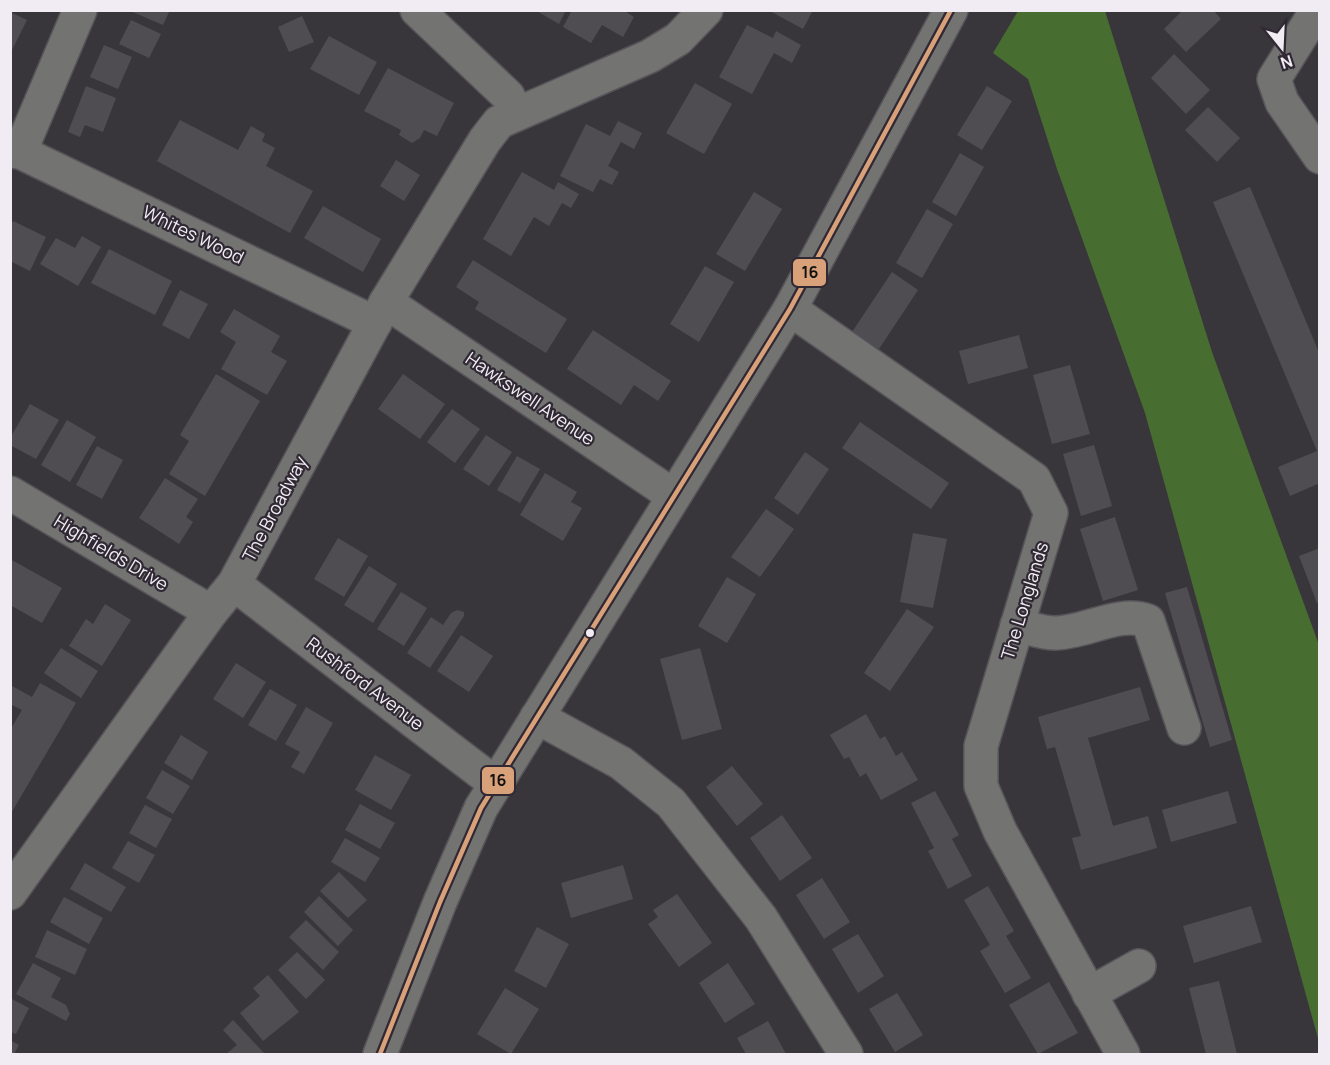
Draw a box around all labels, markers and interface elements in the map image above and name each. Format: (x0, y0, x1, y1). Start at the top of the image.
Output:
north arrow (1252, 18, 1312, 78)
text: N (1278, 50, 1296, 75)
street label: Whites Wood (139, 199, 248, 269)
line badge: 16 (792, 258, 827, 287)
text: 16 (802, 261, 819, 283)
street label: Hawkswell Avenue (461, 346, 600, 450)
street label: The Broadway (236, 451, 312, 566)
street label: Highfields Drive (50, 509, 173, 596)
street label: The Longlands (995, 539, 1053, 662)
unlabelled marker (584, 627, 596, 639)
street label: Rushford Avenue (302, 631, 429, 735)
line badge: 16 (481, 766, 515, 795)
text: 16 (490, 769, 507, 791)

